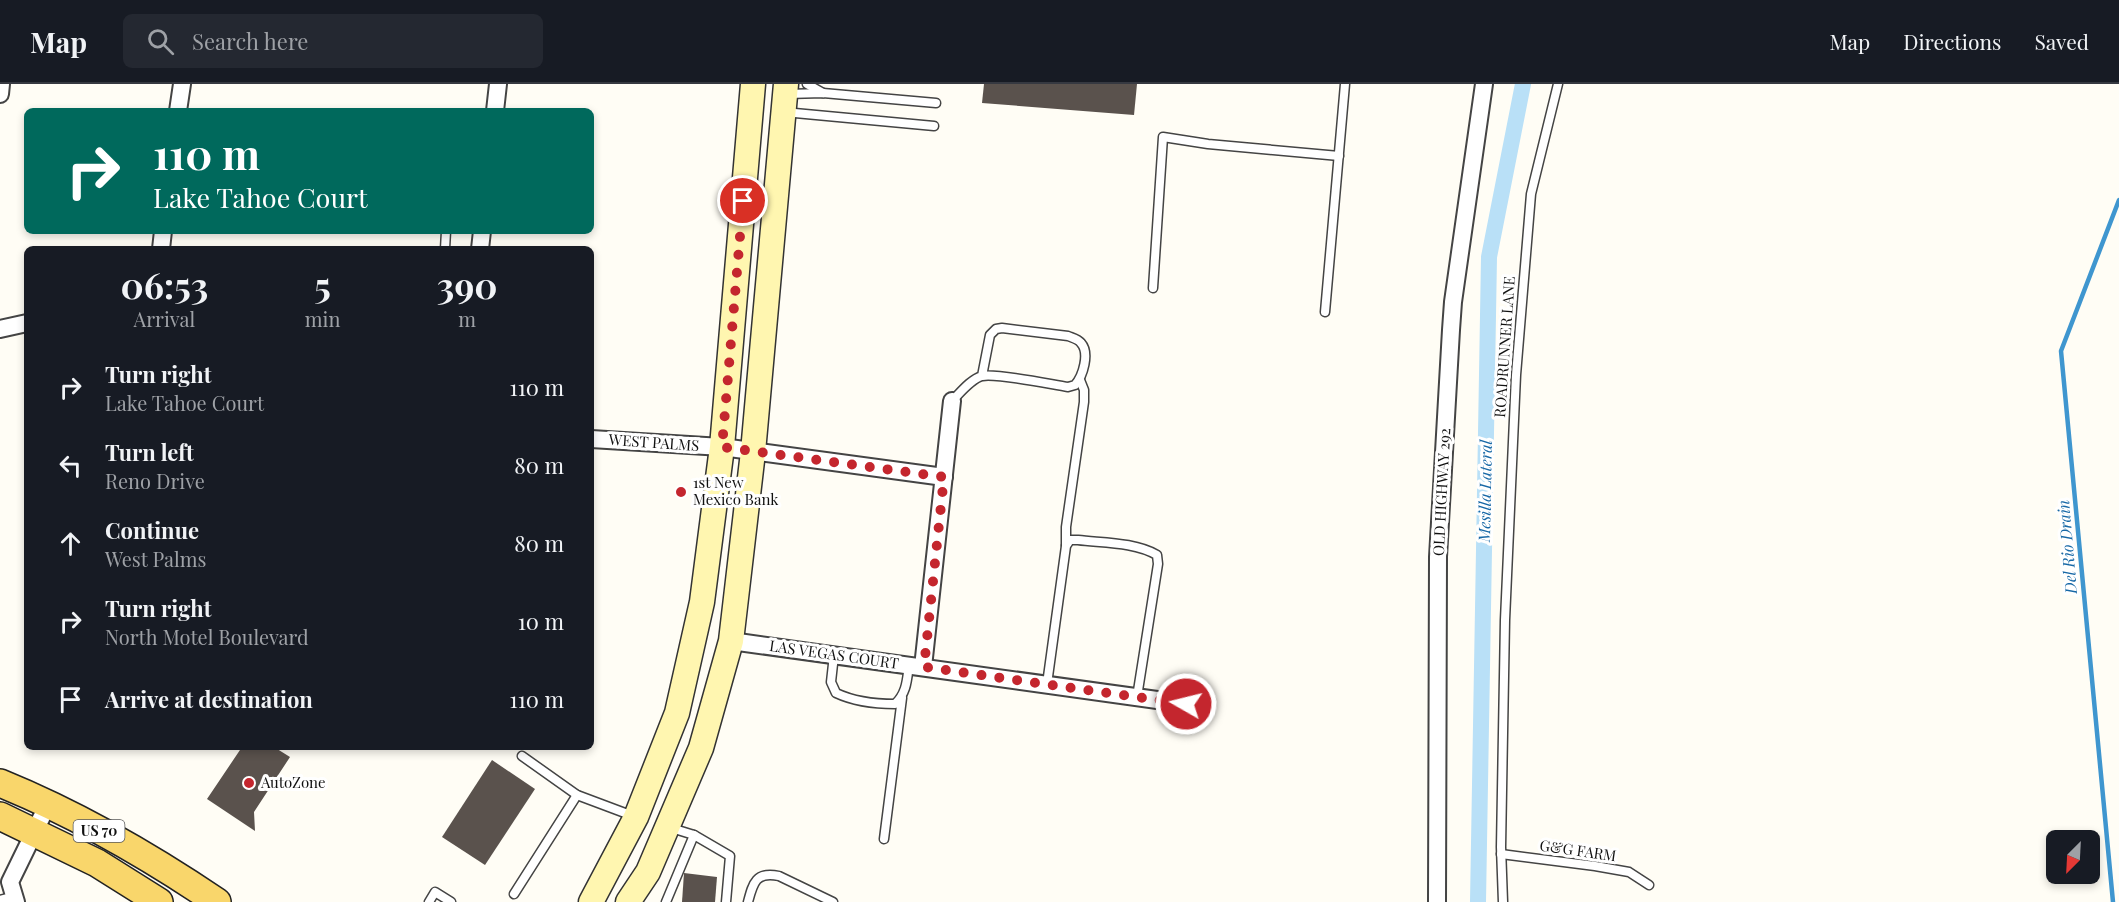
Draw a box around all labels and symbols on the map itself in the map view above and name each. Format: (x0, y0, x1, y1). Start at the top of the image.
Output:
pin (717, 175, 768, 226)
street label: ROADRUNNER LANE (1489, 276, 1519, 418)
street label: OLD HIGHWAY 292 (1428, 427, 1454, 556)
street label: WEST PALMS (607, 429, 700, 455)
water label: Mesilla Lateral (1473, 439, 1496, 543)
place label: 1st New Mexico Bank (693, 472, 779, 509)
marker: 1st New Mexico Bank (674, 485, 688, 499)
water label: Del Rio Drain (2052, 499, 2081, 596)
street label: LAS VEGAS COURT (768, 635, 900, 673)
position arrow (1154, 672, 1218, 736)
place label: AutoZone (260, 772, 326, 792)
marker: AutoZone (242, 776, 256, 790)
road number: US 70 (74, 820, 124, 842)
north arrow (2046, 830, 2100, 884)
street label: G&G FARM (1539, 835, 1618, 865)

